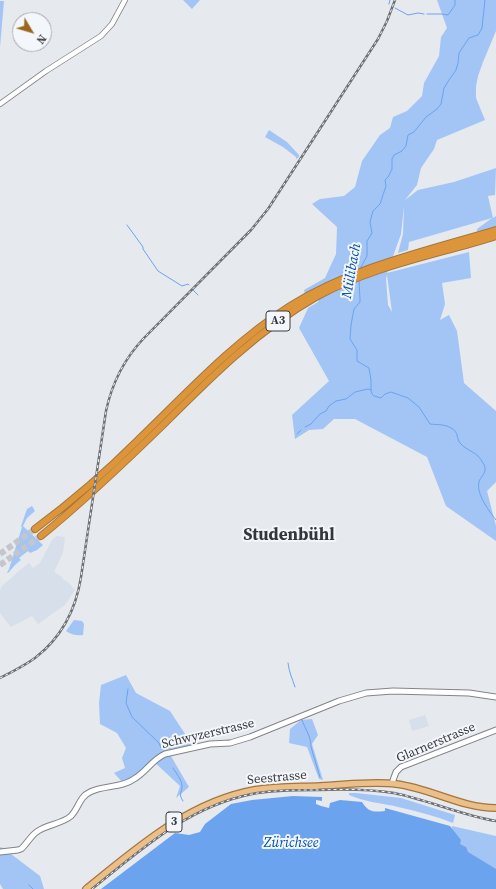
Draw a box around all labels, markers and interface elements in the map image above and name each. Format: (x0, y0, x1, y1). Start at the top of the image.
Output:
north arrow (12, 12, 52, 52)
text: N (33, 31, 49, 47)
water label: Mülibach (339, 242, 365, 300)
road number: A3 (266, 311, 290, 331)
district label: Studenbühl (243, 526, 335, 546)
street label: Schwyzerstrasse (160, 716, 256, 752)
street label: Glarnerstrasse (394, 719, 478, 767)
street label: Seestrasse (247, 768, 307, 788)
road number: 3 (166, 812, 182, 832)
water label: Zürichsee (264, 835, 318, 851)

